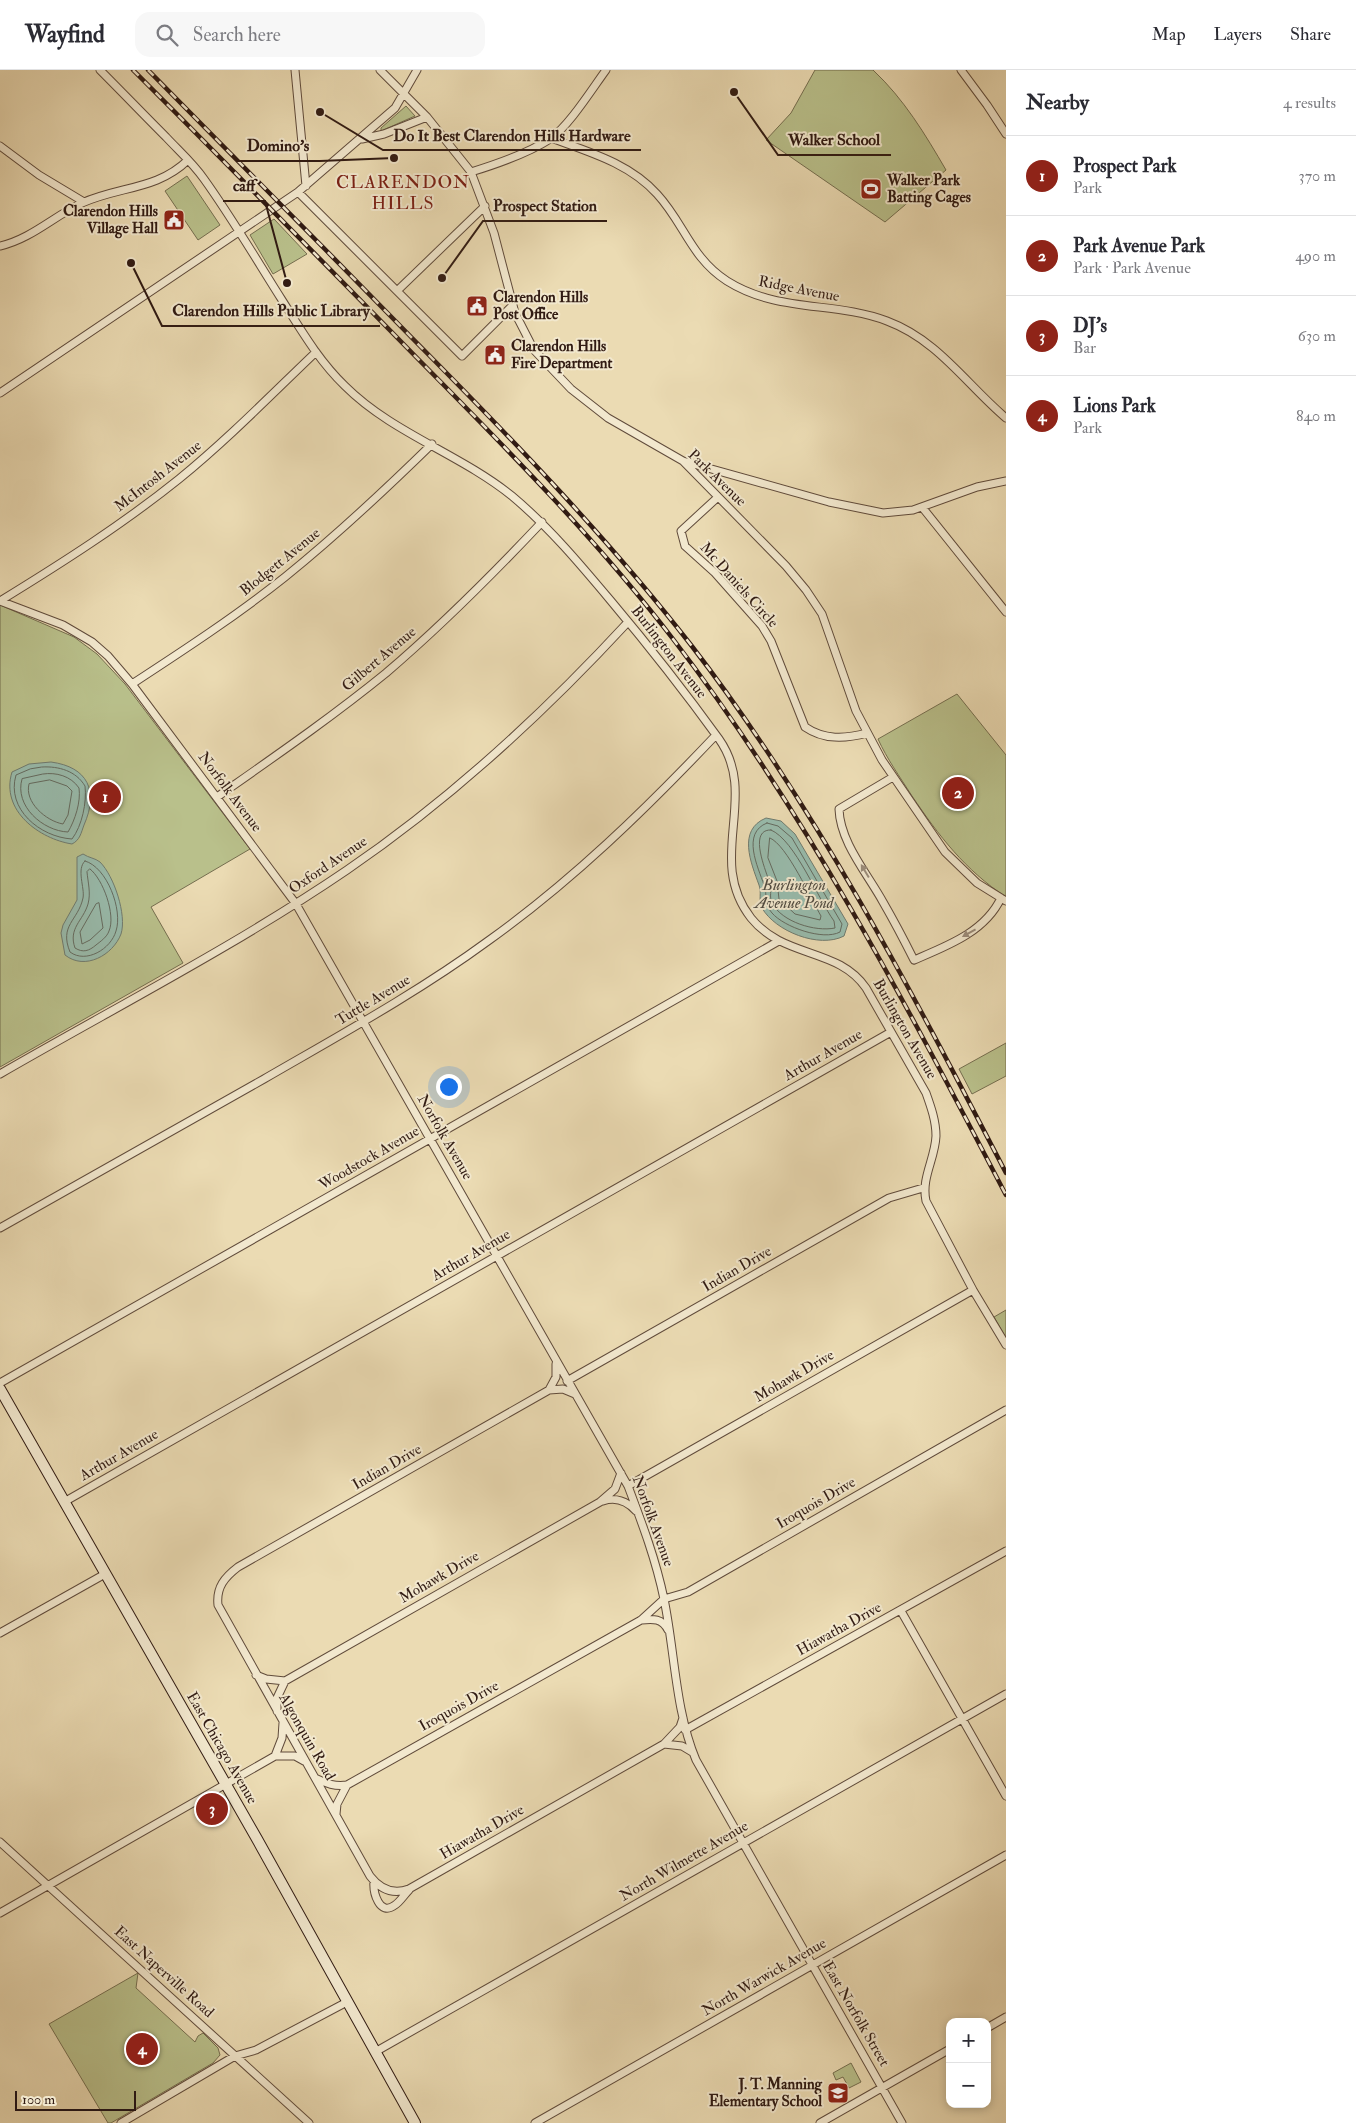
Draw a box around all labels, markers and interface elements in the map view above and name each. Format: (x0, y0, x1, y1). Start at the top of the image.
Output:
search box (135, 12, 485, 57)
text: Wayfind (25, 19, 105, 50)
icon: search (153, 21, 181, 49)
text: Search here (193, 23, 281, 47)
text: Map (1152, 23, 1186, 46)
text: Layers (1214, 23, 1262, 46)
text: Share (1290, 23, 1331, 46)
text: Nearby (1026, 89, 1089, 116)
text: 4 results (1283, 93, 1336, 113)
callout: Do It Best Clarendon Hills Hardware (383, 119, 641, 150)
callout: Walker School (778, 124, 891, 155)
text: Do It Best Clarendon Hills Hardware (393, 126, 631, 146)
callout: Domino's (237, 130, 320, 161)
text: Walker School (787, 130, 881, 150)
text: Domino's (247, 136, 310, 156)
text: Prospect Park (1073, 154, 1177, 178)
text: 1 (1039, 166, 1045, 186)
text: 370 m (1299, 166, 1336, 186)
callout: caff (223, 170, 265, 201)
district label: CLARENDON HILLS (336, 171, 470, 215)
place label: Walker Park Batting Cages (886, 171, 971, 208)
text: caff (233, 176, 258, 196)
sports icon: Walker Park Batting Cages (859, 177, 883, 201)
text: Park (1073, 178, 1102, 198)
callout: Prospect Station (483, 190, 607, 221)
text: Prospect Station (493, 196, 598, 217)
place label: Clarendon Hills Village Hall (63, 202, 158, 239)
public building icon: Clarendon Hills Village Hall (162, 208, 186, 232)
text: Park Avenue Park (1073, 234, 1205, 258)
text: 2 (1038, 246, 1046, 266)
text: 490 m (1295, 246, 1336, 266)
text: Park · Park Avenue (1073, 258, 1191, 278)
street label: Ridge Avenue (757, 272, 841, 306)
place label: Clarendon Hills Post Office (493, 288, 588, 324)
public building icon: Clarendon Hills Post Office (465, 294, 489, 318)
callout: Clarendon Hills Public Library (162, 295, 380, 326)
text: Clarendon Hills Public Library (172, 301, 371, 322)
text: DJ's (1073, 314, 1107, 338)
text: 3 (1039, 326, 1045, 346)
text: 630 m (1298, 326, 1336, 346)
place label: Clarendon Hills Fire Department (511, 337, 612, 374)
text: Bar (1073, 338, 1096, 358)
public building icon: Clarendon Hills Fire Department (483, 343, 507, 367)
text: Lions Park (1073, 394, 1156, 418)
text: 4 (1038, 406, 1046, 426)
text: 840 m (1296, 406, 1336, 426)
text: Park (1073, 418, 1102, 438)
street label: McIntosh Avenue (111, 436, 205, 516)
street label: Park Avenue (684, 446, 750, 510)
street label: Blodgett Avenue (236, 524, 324, 600)
street label: Mc Daniels Circle (696, 538, 782, 632)
street label: Burlington Avenue (627, 602, 711, 702)
street label: Gilbert Avenue (338, 622, 420, 696)
street label: Norfolk Avenue (194, 748, 266, 836)
pin: 2 (942, 774, 974, 812)
pin: 1 (89, 778, 121, 816)
street label: Oxford Avenue (285, 832, 371, 898)
one-way arrow (860, 864, 869, 877)
water label: Burlington Avenue Pond (752, 875, 835, 913)
one-way arrow (962, 929, 975, 938)
street label: Tuttle Avenue (332, 970, 414, 1030)
street label: Burlington Avenue (869, 976, 941, 1082)
street label: Arthur Avenue (779, 1025, 866, 1086)
your location (436, 1074, 462, 1100)
street label: Norfolk Avenue (413, 1091, 477, 1183)
street label: Woodstock Avenue (315, 1122, 423, 1195)
street label: Arthur Avenue (427, 1225, 514, 1286)
street label: Indian Drive (699, 1242, 775, 1296)
street label: Mohawk Drive (751, 1345, 837, 1407)
street label: Arthur Avenue (75, 1425, 162, 1486)
street label: Indian Drive (349, 1440, 425, 1494)
street label: Norfolk Avenue (628, 1473, 678, 1569)
street label: Iroquois Drive (773, 1473, 859, 1533)
street label: Mohawk Drive (396, 1546, 482, 1608)
street label: Hiawatha Drive (793, 1598, 885, 1660)
street label: Iroquois Drive (416, 1676, 502, 1736)
street label: East Chicago Avenue (182, 1689, 262, 1807)
street label: Algonquin Road (274, 1689, 340, 1784)
pin: 3 (196, 1790, 228, 1828)
street label: Hiawatha Drive (437, 1800, 527, 1864)
street label: North Wilmette Avenue (616, 1816, 752, 1906)
street label: East Naperville Road (109, 1922, 218, 2023)
street label: North Warwick Avenue (698, 1934, 830, 2020)
street label: East Norfolk Street (818, 1958, 894, 2070)
map controls (946, 2018, 991, 2108)
button: + (946, 2018, 991, 2063)
pin: 4 (126, 2030, 158, 2068)
button: − (946, 2063, 991, 2108)
place label: J. T. Manning Elementary School (709, 2075, 823, 2112)
school or university icon: J. T. Manning Elementary School (826, 2081, 850, 2105)
scale bar (15, 2088, 136, 2111)
text: 100 m (22, 2091, 55, 2108)

